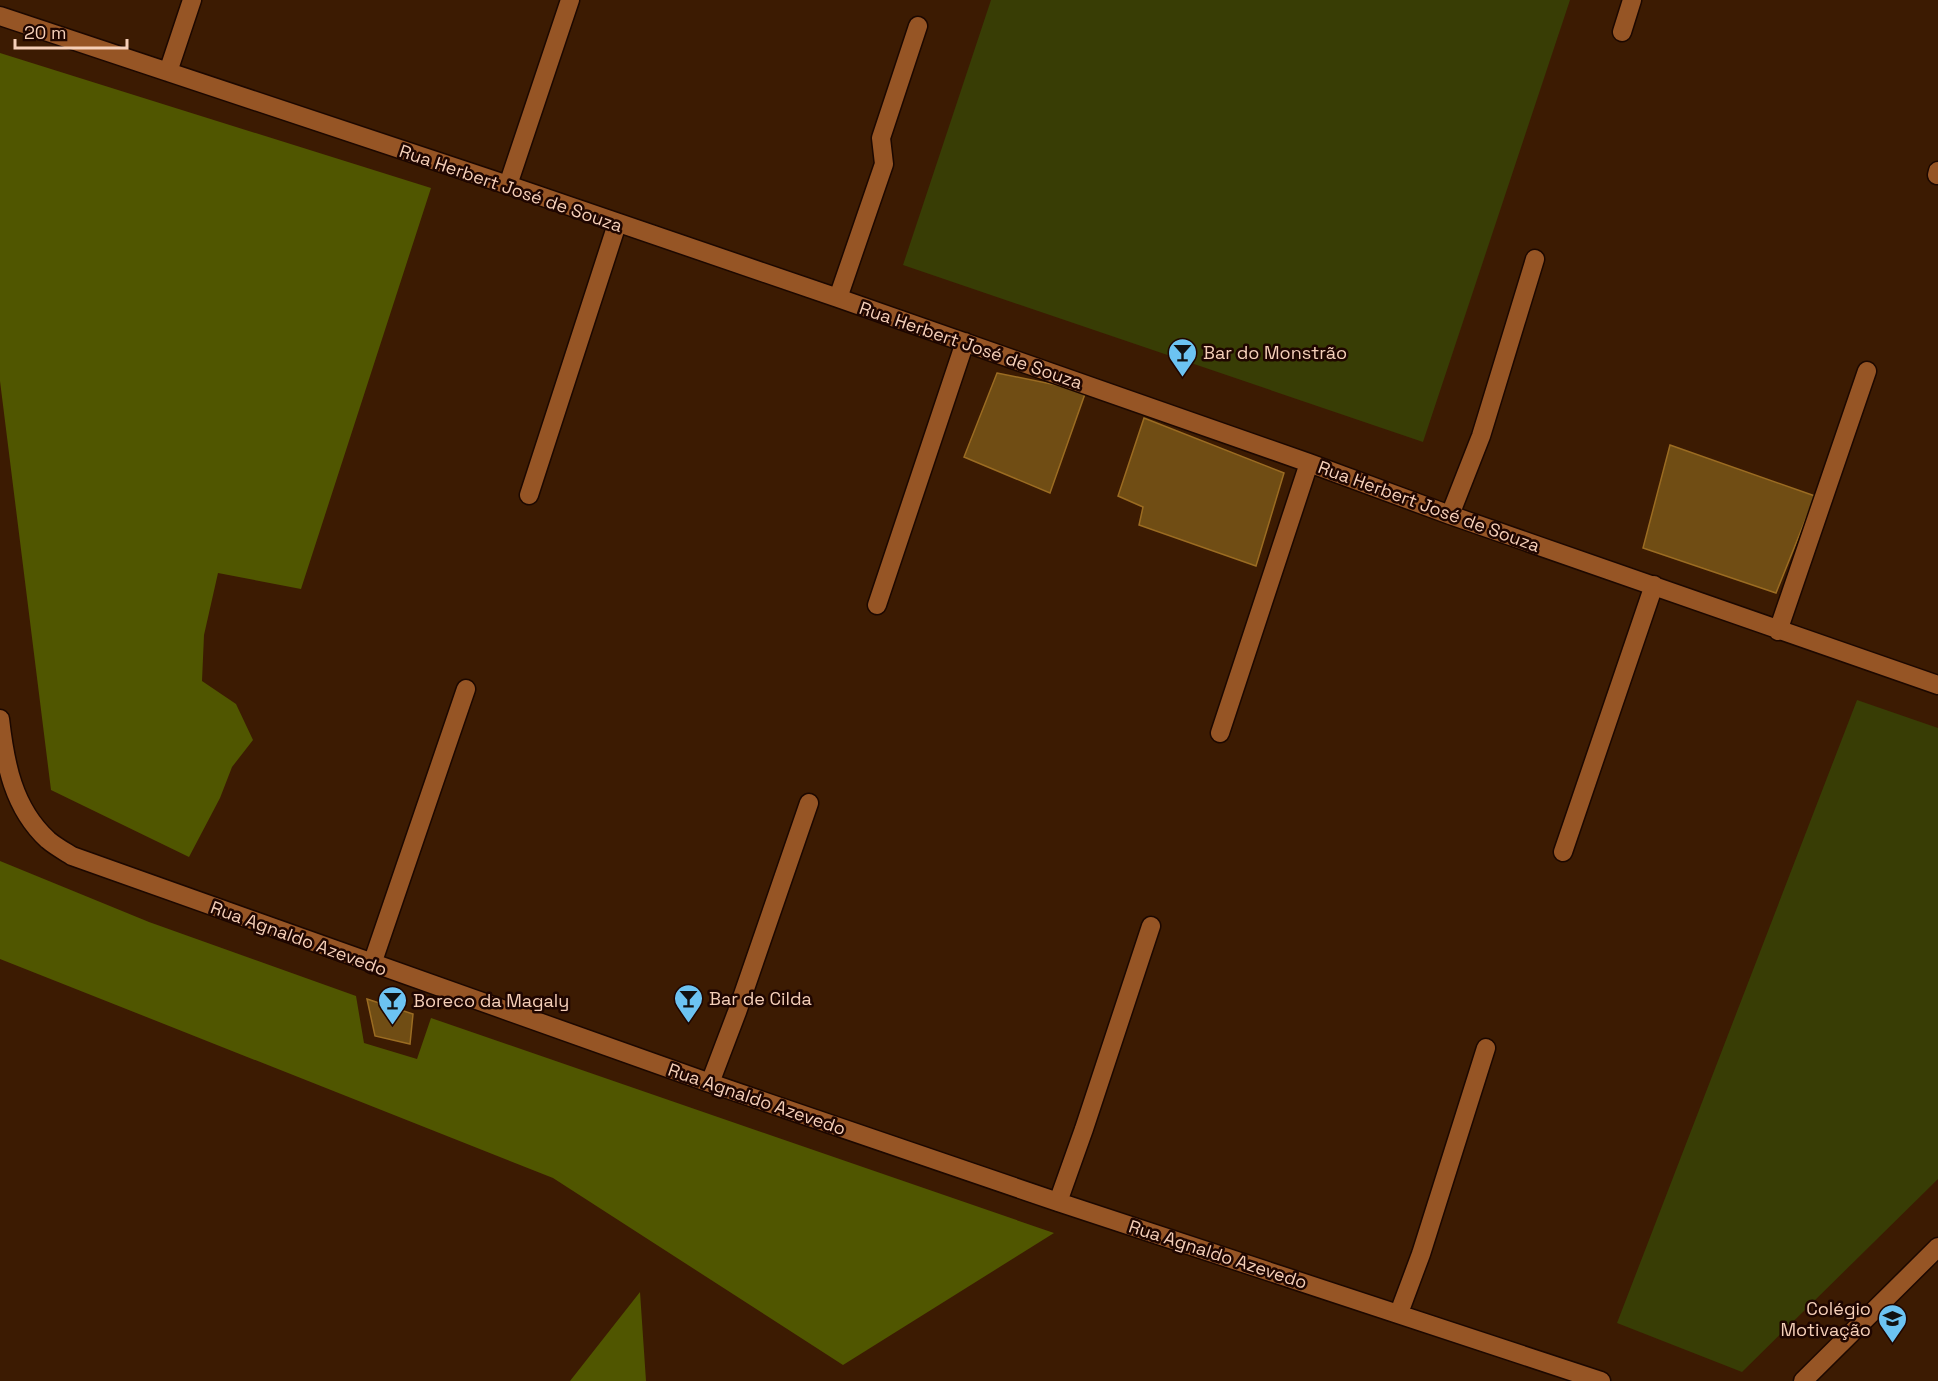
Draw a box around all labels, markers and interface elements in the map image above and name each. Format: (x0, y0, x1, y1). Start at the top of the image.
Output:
scale bar (15, 12, 128, 50)
text: 20 m (24, 21, 67, 44)
street label: Rua Herbert José de Souza (396, 139, 626, 237)
street label: Rua Herbert José de Souza (856, 296, 1086, 394)
bar icon: Bar do Monstrão (1166, 336, 1198, 378)
place label: Bar do Monstrão (1203, 341, 1347, 364)
street label: Rua Herbert José de Souza (1315, 455, 1543, 557)
street label: Rua Agnaldo Azevedo (208, 895, 390, 981)
bar icon: Bar de Cilda (672, 982, 704, 1024)
bar icon: Boreco da Magaly (376, 984, 408, 1026)
place label: Bar de Cilda (709, 987, 812, 1010)
place label: Boreco da Magaly (413, 989, 569, 1012)
street label: Rua Agnaldo Azevedo (665, 1058, 849, 1140)
street label: Rua Agnaldo Azevedo (1126, 1214, 1310, 1294)
place label: Colégio Motivação (1780, 1297, 1871, 1341)
school or university icon: Colégio Motivação (1876, 1302, 1908, 1344)

